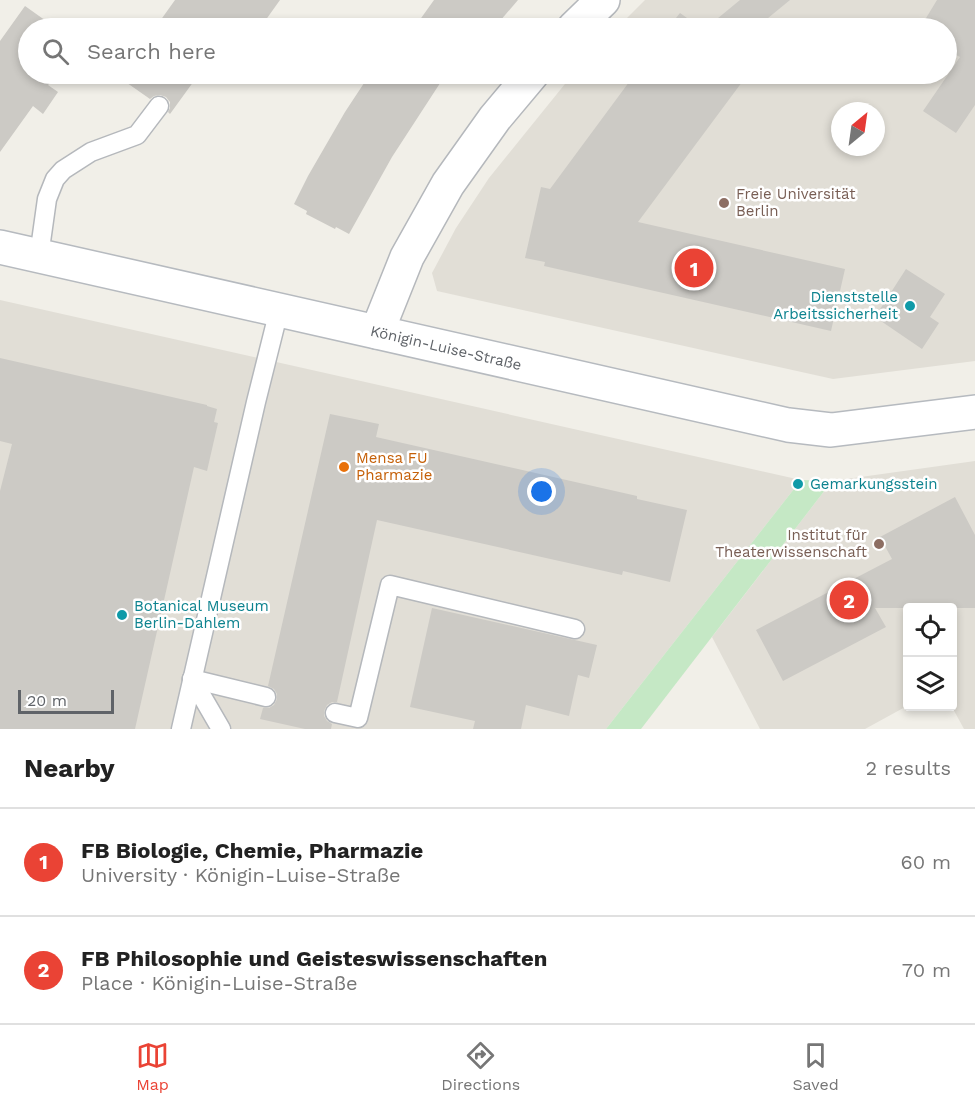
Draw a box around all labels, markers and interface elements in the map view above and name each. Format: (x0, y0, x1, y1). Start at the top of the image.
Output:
search box (18, 18, 957, 84)
icon: search (39, 35, 72, 68)
text: Search here (87, 39, 216, 64)
north arrow (831, 102, 885, 156)
place label: Freie Universität Berlin (736, 185, 856, 220)
marker: Freie Universität Berlin (717, 196, 731, 210)
pin: 1 (674, 246, 714, 290)
place label: Dienststelle Arbeitssicherheit (773, 288, 899, 323)
marker: Dienststelle Arbeitssicherheit (903, 299, 917, 313)
street label: Königin-Luise-Straße (369, 322, 523, 374)
place label: Mensa FU Pharmazie (356, 449, 433, 484)
marker: Mensa FU Pharmazie (337, 460, 351, 474)
place label: Gemarkungsstein (810, 475, 937, 493)
your location (527, 477, 556, 506)
marker: Gemarkungsstein (791, 477, 805, 491)
place label: Institut für Theaterwissenschaft (715, 526, 868, 561)
marker: Institut für Theaterwissenschaft (872, 537, 886, 551)
pin: 2 (830, 578, 868, 622)
place label: Botanical Museum Berlin-Dahlem (134, 597, 269, 632)
map controls (903, 603, 957, 711)
button: locate (903, 603, 957, 657)
marker: Botanical Museum Berlin-Dahlem (115, 608, 129, 622)
button: layers (903, 657, 957, 711)
scale bar (18, 687, 114, 714)
text: 20 m (27, 691, 67, 710)
text: Nearby (24, 753, 115, 783)
text: 2 results (866, 756, 951, 780)
text: FB Biologie, Chemie, Pharmazie (81, 838, 423, 863)
text: 1 (39, 850, 48, 874)
text: 60 m (901, 850, 951, 874)
text: University · Königin-Luise-Straße (81, 863, 401, 887)
text: FB Philosophie und Geisteswissenschaften (81, 946, 547, 971)
text: 2 (38, 958, 49, 982)
text: 70 m (902, 958, 951, 982)
text: Place · Königin-Luise-Straße (81, 971, 358, 995)
tab: Map (136, 1039, 169, 1094)
tab: Directions (441, 1039, 520, 1094)
tab: Saved (792, 1039, 839, 1094)

